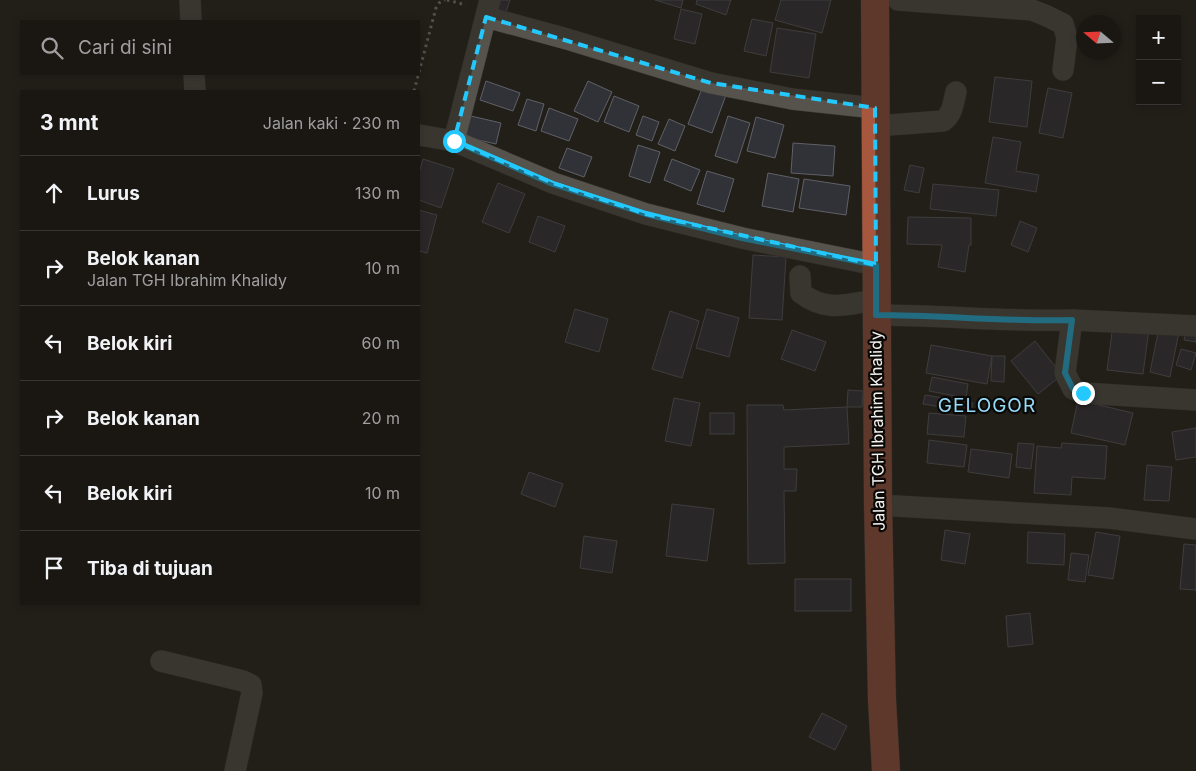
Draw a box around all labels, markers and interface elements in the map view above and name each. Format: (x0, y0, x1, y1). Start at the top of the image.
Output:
north arrow (1076, 15, 1121, 60)
map controls (1136, 15, 1181, 105)
button: + (1136, 15, 1181, 60)
search box (20, 20, 420, 75)
icon: search (38, 34, 66, 62)
text: Cari di sini (78, 36, 172, 59)
button: − (1136, 60, 1181, 105)
text: 3 mnt (40, 110, 98, 135)
text: Jalan kaki · 230 m (263, 113, 400, 133)
route start (443, 130, 466, 153)
icon: ahead (40, 179, 68, 207)
text: Lurus (87, 182, 140, 205)
text: 130 m (355, 183, 400, 203)
text: Belok kanan (87, 247, 200, 270)
icon: right (40, 254, 68, 282)
text: 10 m (365, 258, 400, 278)
text: Jalan TGH Ibrahim Khalidy (87, 270, 287, 290)
icon: left (40, 329, 68, 357)
street label: Jalan TGH Ibrahim Khalidy (865, 331, 889, 531)
text: Belok kiri (87, 332, 172, 355)
text: 60 m (361, 333, 400, 353)
route end (1072, 382, 1095, 405)
district label: GELOGOR (938, 394, 1036, 417)
icon: right (40, 404, 68, 432)
text: Belok kanan (87, 407, 200, 430)
text: 20 m (362, 408, 400, 428)
icon: left (40, 479, 68, 507)
text: Belok kiri (87, 482, 172, 505)
text: 10 m (365, 483, 400, 503)
icon: arrive (40, 554, 68, 582)
text: Tiba di tujuan (87, 557, 213, 580)

